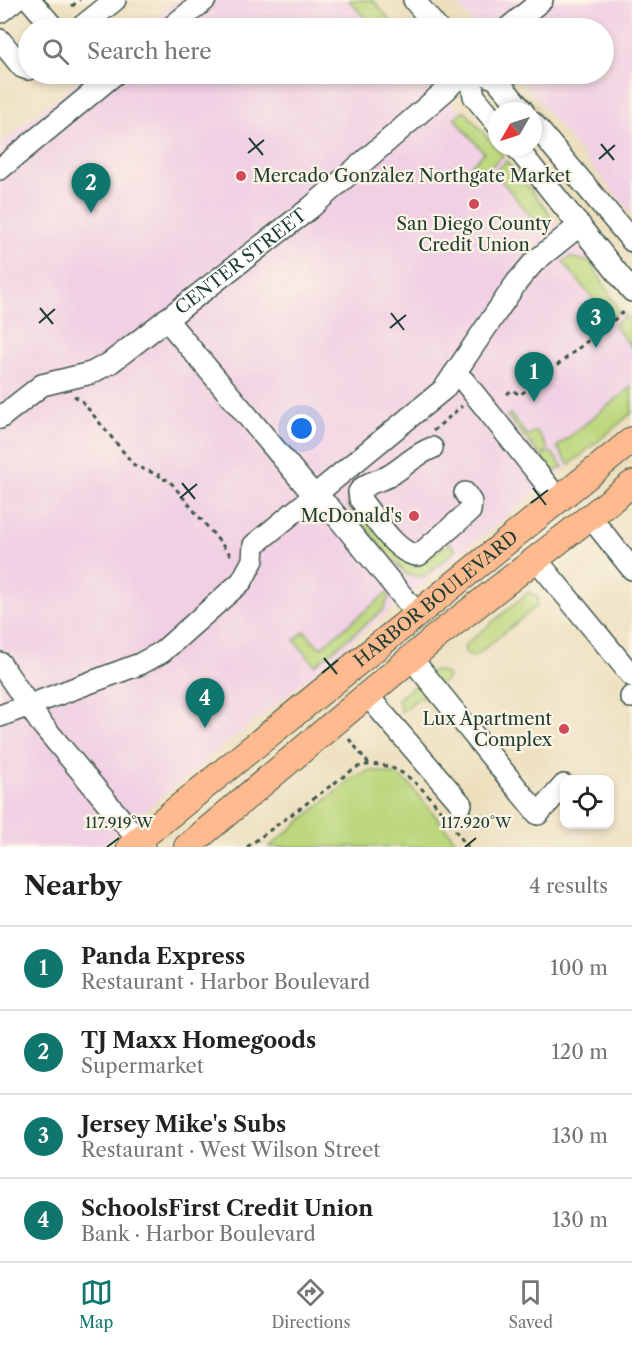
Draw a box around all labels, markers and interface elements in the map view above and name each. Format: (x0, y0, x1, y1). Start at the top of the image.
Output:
search box (18, 18, 614, 84)
icon: search (39, 35, 72, 68)
text: Search here (87, 38, 212, 65)
north arrow (488, 102, 542, 156)
pin: 2 (72, 164, 110, 213)
place label: Mercado Gonzàlez Northgate Market (253, 165, 572, 187)
marker: Mercado Gonzàlez Northgate Market (234, 169, 248, 183)
marker: San Diego County Credit Union (467, 197, 481, 211)
street label: CENTER STREET (171, 204, 311, 319)
place label: San Diego County Credit Union (396, 213, 553, 256)
pin: 3 (576, 298, 616, 348)
pin: 1 (514, 352, 554, 402)
your location (287, 414, 316, 443)
place label: McDonald's (301, 505, 402, 527)
marker: McDonald's (407, 509, 421, 523)
street label: HARBOR BOULEVARD (350, 526, 523, 672)
pin: 4 (186, 678, 224, 728)
place label: Lux Apartment Complex (422, 708, 553, 751)
marker: Lux Apartment Complex (557, 722, 571, 736)
map controls (560, 775, 614, 829)
button: locate (560, 775, 614, 829)
text: 117.919°W (85, 813, 154, 832)
text: 117.920°W (440, 813, 512, 832)
text: Nearby (24, 870, 122, 902)
text: 4 results (529, 874, 608, 898)
text: Panda Express (81, 943, 245, 970)
text: 1 (39, 956, 48, 980)
text: 100 m (550, 956, 608, 980)
text: Restaurant · Harbor Boulevard (81, 970, 370, 994)
text: TJ Maxx Homegoods (81, 1027, 316, 1054)
text: 2 (38, 1040, 49, 1064)
text: 120 m (551, 1040, 608, 1064)
text: Supermarket (81, 1054, 204, 1078)
text: Jersey Mike's Subs (81, 1111, 286, 1138)
text: 3 (38, 1124, 49, 1148)
text: 130 m (552, 1124, 608, 1148)
text: Restaurant · West Wilson Street (81, 1138, 380, 1162)
text: SchoolsFirst Credit Union (81, 1195, 373, 1222)
text: 4 (38, 1208, 49, 1232)
text: 130 m (552, 1208, 608, 1232)
text: Bank · Harbor Boulevard (81, 1222, 316, 1246)
tab: Map (79, 1276, 113, 1332)
tab: Directions (271, 1276, 350, 1332)
tab: Saved (509, 1276, 553, 1332)

